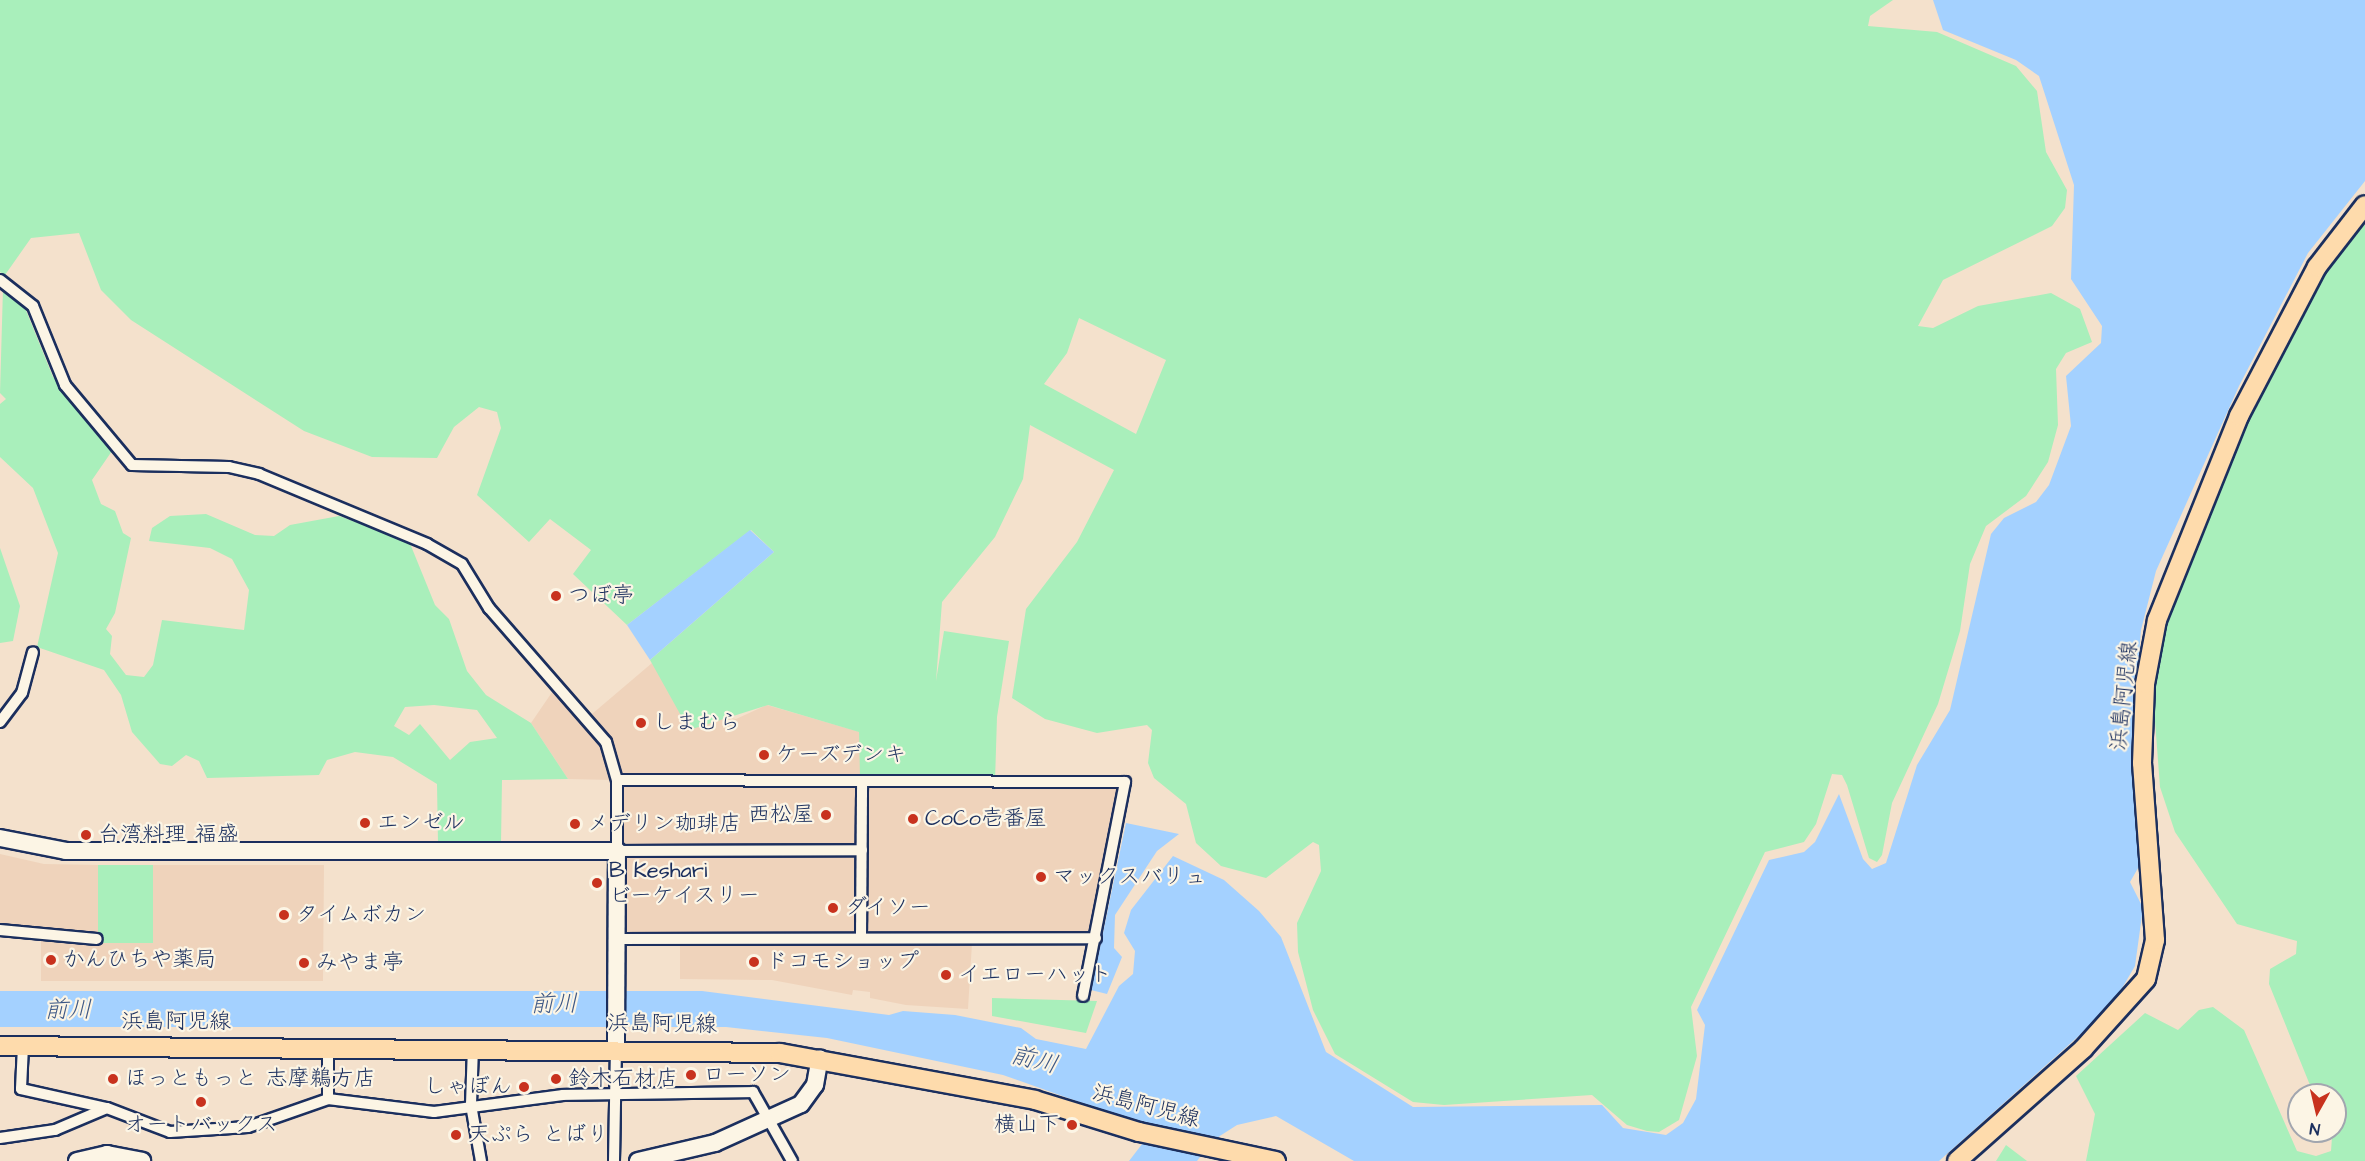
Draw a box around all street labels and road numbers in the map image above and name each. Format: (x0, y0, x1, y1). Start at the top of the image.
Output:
street label: 浜島阿児線 (2105, 640, 2143, 752)
street label: 浜島阿児線 (121, 1009, 231, 1035)
street label: 浜島阿児線 (607, 1010, 717, 1038)
street label: 浜島阿児線 (1089, 1079, 1203, 1133)

